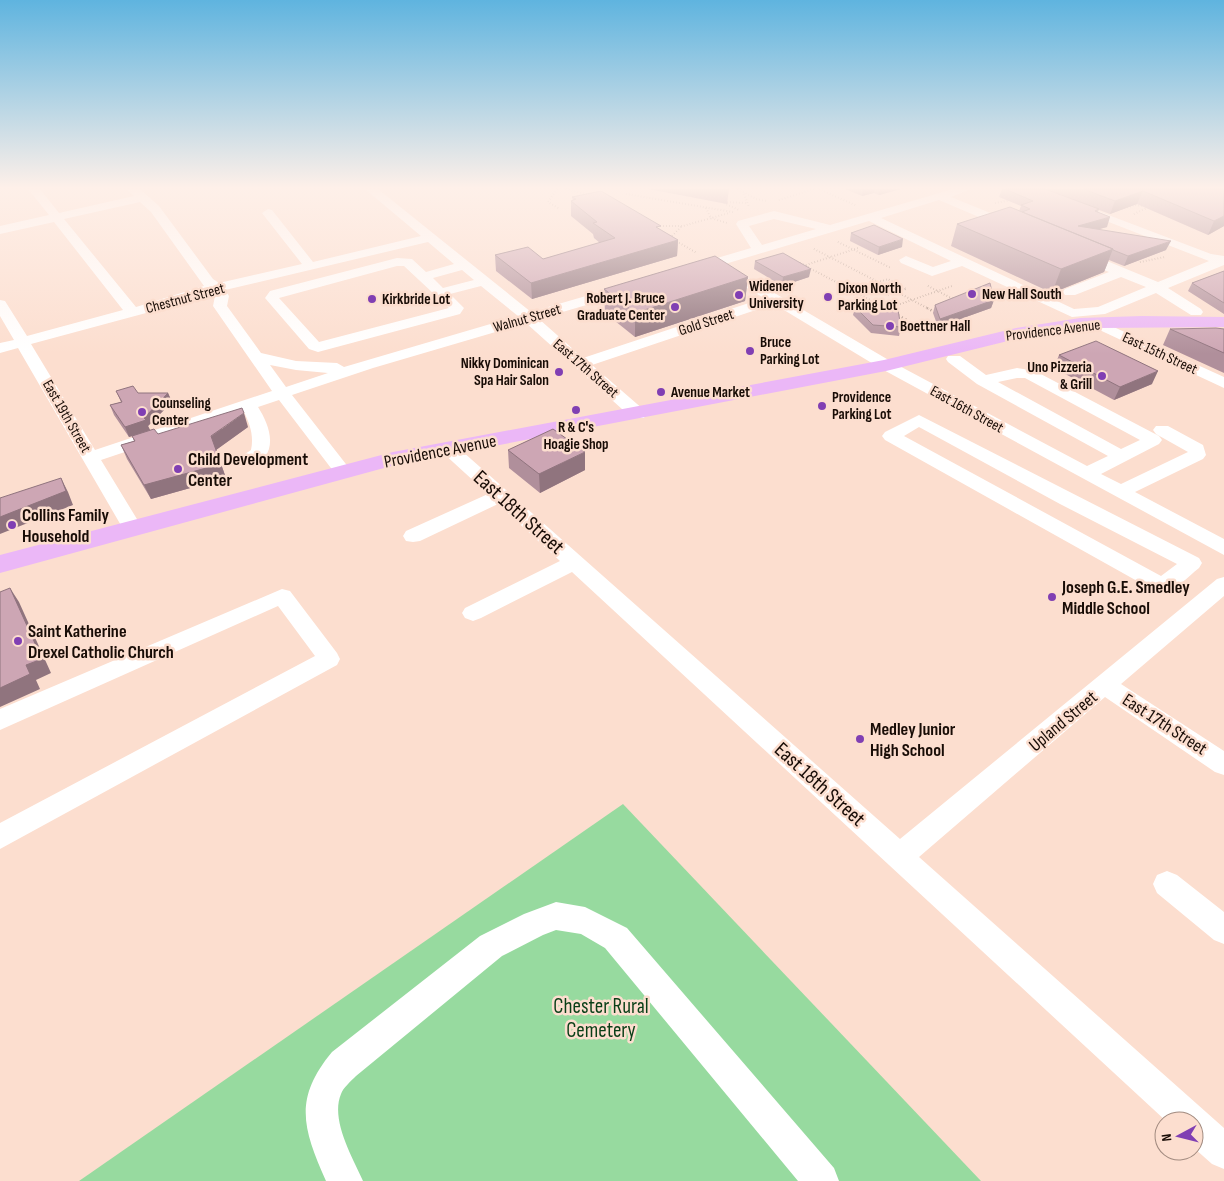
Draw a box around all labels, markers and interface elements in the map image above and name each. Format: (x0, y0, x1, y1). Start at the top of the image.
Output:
place label: Widener University (749, 277, 804, 313)
street label: Chestnut Street (144, 279, 227, 318)
place label: Dixon North Parking Lot (838, 279, 901, 315)
place label: New Hall South (982, 285, 1062, 304)
marker: New Hall South (966, 288, 978, 300)
place label: Robert J. Bruce Graduate Center (577, 289, 665, 325)
marker: Widener University (733, 289, 745, 301)
place label: Kirkbride Lot (382, 290, 450, 309)
marker: Dixon North Parking Lot (822, 291, 834, 303)
marker: Kirkbride Lot (366, 293, 378, 305)
street label: Walnut Street (491, 300, 563, 337)
marker: Robert J. Bruce Graduate Center (669, 301, 681, 313)
street label: Gold Street (676, 305, 737, 340)
street label: Providence Avenue (1005, 315, 1101, 346)
place label: Boettner Hall (900, 317, 970, 336)
marker: Boettner Hall (884, 320, 896, 332)
street label: East 15th Street (1119, 328, 1201, 379)
place label: Bruce Parking Lot (760, 333, 819, 369)
street label: East 17th Street (549, 335, 623, 402)
marker: Bruce Parking Lot (744, 345, 756, 357)
place label: Nikky Dominican Spa Hair Salon (461, 354, 549, 390)
place label: Uno Pizzeria & Grill (1027, 358, 1092, 394)
marker: Nikky Dominican Spa Hair Salon (553, 366, 565, 378)
marker: Uno Pizzeria & Grill (1096, 370, 1108, 382)
street label: East 19th Street (38, 376, 95, 456)
street label: East 16th Street (927, 382, 1007, 438)
place label: Avenue Market (670, 383, 750, 402)
marker: Avenue Market (655, 386, 667, 398)
place label: Providence Parking Lot (832, 388, 891, 424)
place label: Counseling Center (152, 394, 211, 430)
marker: Providence Parking Lot (816, 400, 828, 412)
marker: R & C's Hoagie Shop (570, 404, 582, 416)
marker: Counseling Center (136, 406, 148, 418)
place label: R & C's Hoagie Shop (543, 418, 609, 454)
street label: Providence Avenue (382, 430, 498, 473)
place label: Child Development Center (188, 449, 308, 491)
marker: Child Development Center (172, 463, 184, 475)
street label: East 18th Street (468, 465, 569, 560)
place label: Collins Family Household (22, 505, 109, 547)
marker: Collins Family Household (6, 519, 18, 531)
place label: Joseph G.E. Smedley Middle School (1061, 577, 1190, 619)
marker: Joseph G.E. Smedley Middle School (1046, 591, 1058, 603)
place label: Saint Katherine Drexel Catholic Church (28, 621, 174, 663)
marker: Saint Katherine Drexel Catholic Church (12, 635, 24, 647)
street label: Upland Street (1025, 686, 1102, 756)
street label: East 17th Street (1119, 689, 1211, 760)
place label: Medley Junior High School (870, 719, 956, 761)
marker: Medley Junior High School (854, 733, 866, 745)
street label: East 18th Street (769, 737, 870, 832)
park label: Chester Rural Cemetery (553, 994, 649, 1043)
north arrow (1154, 1111, 1204, 1161)
text: N (1158, 1133, 1175, 1142)

